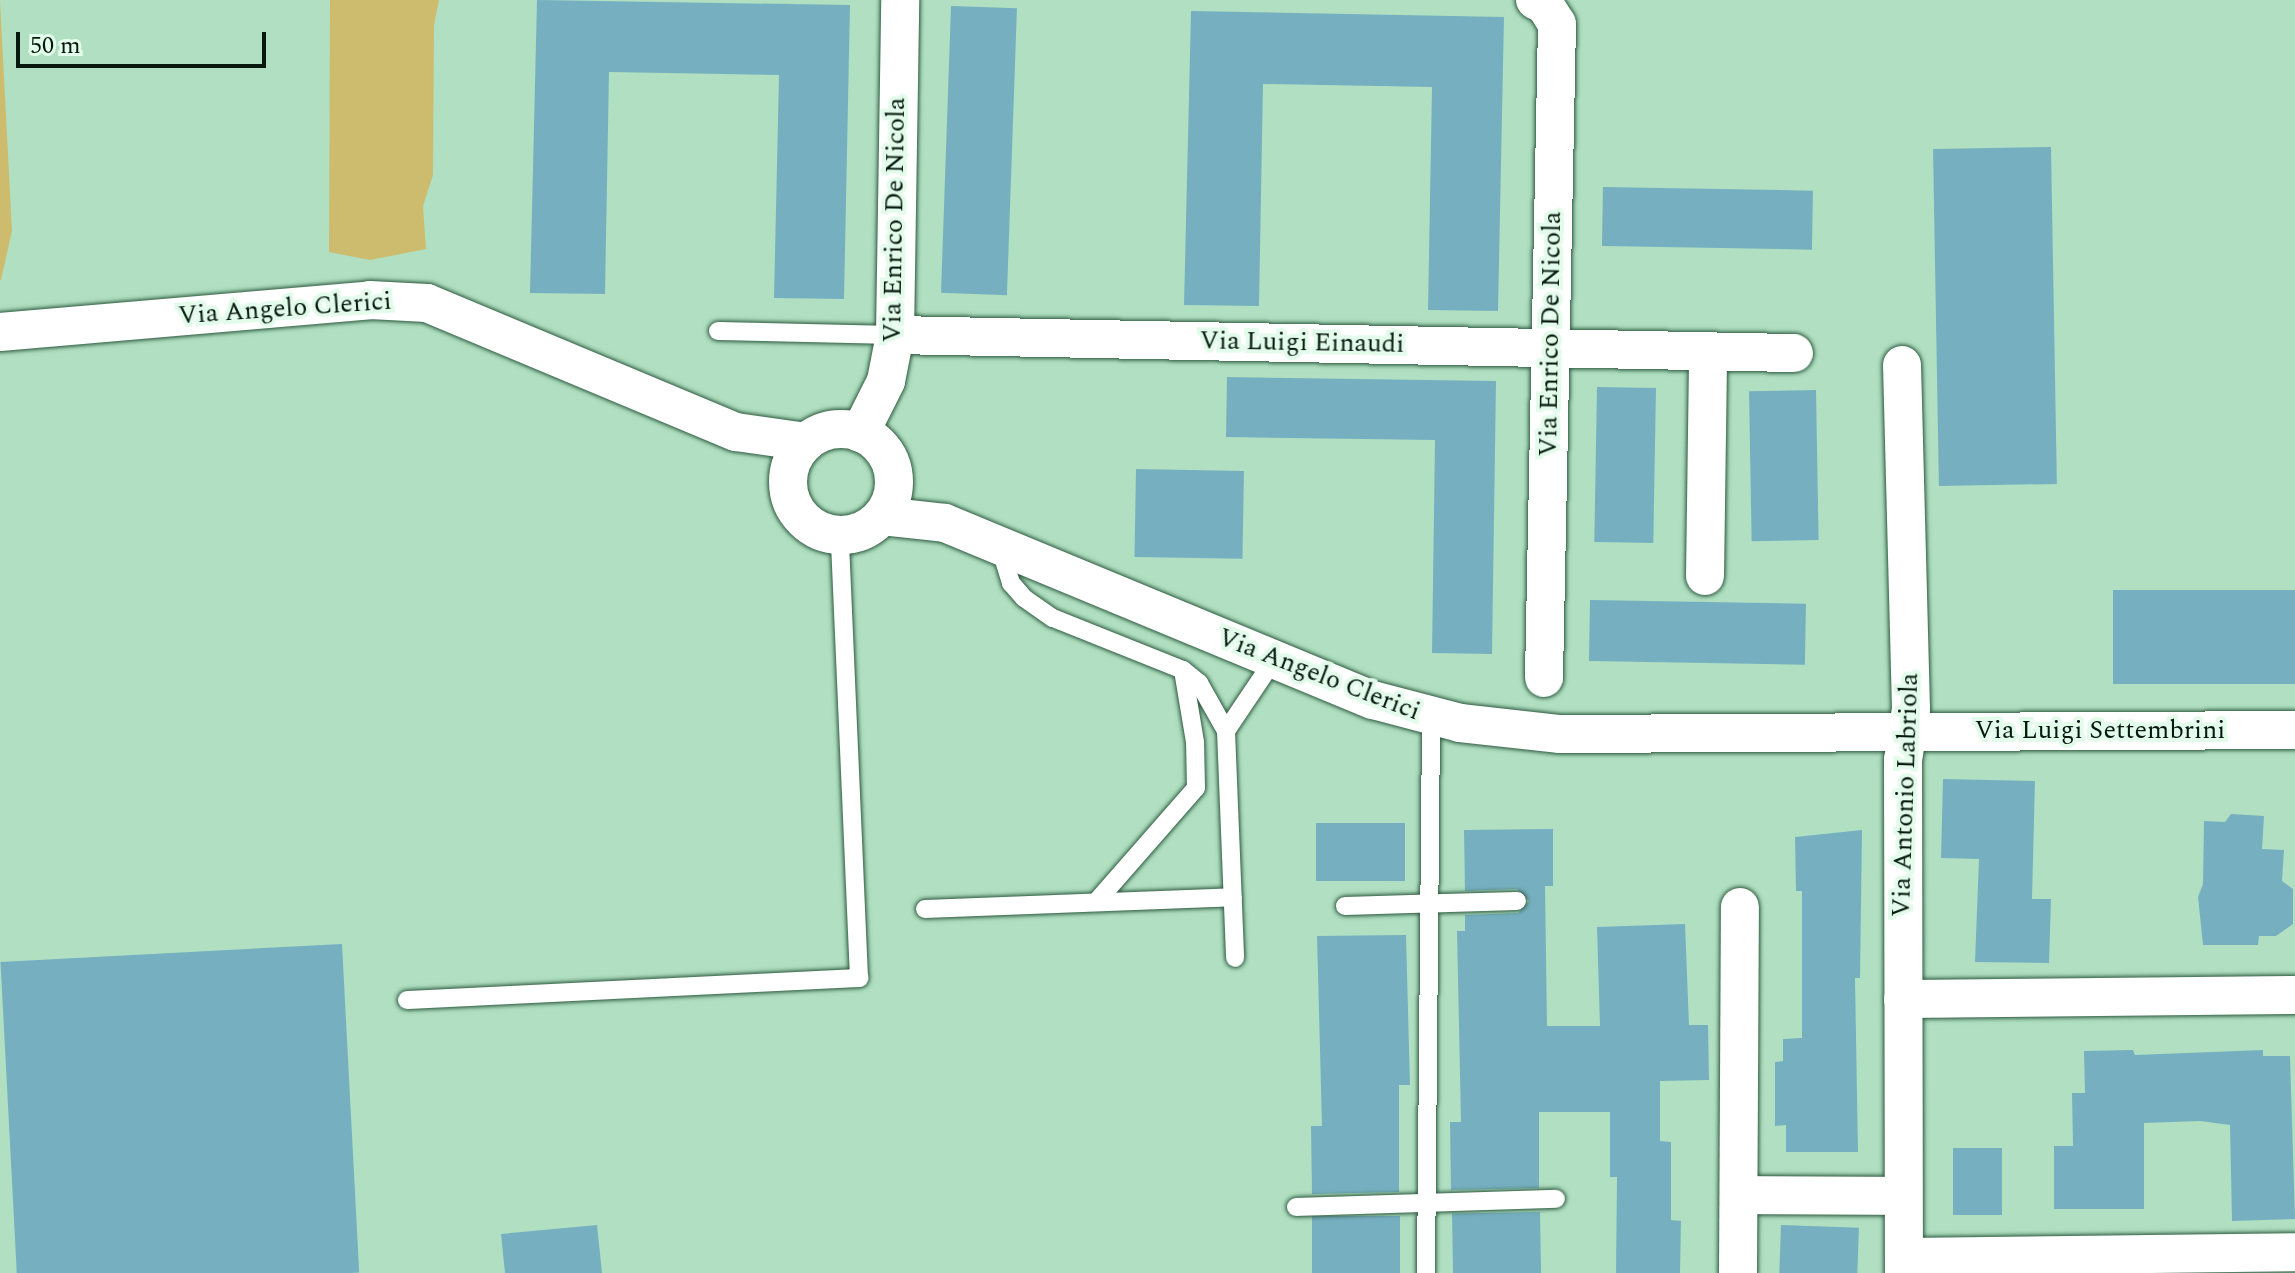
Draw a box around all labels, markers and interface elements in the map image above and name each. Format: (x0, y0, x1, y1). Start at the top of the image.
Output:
scale bar (20, 16, 270, 66)
text: 50 m (30, 28, 81, 64)
street label: Via Enrico De Nicola (877, 97, 913, 343)
street label: Via Enrico De Nicola (1533, 211, 1569, 457)
street label: Via Angelo Clerici (177, 286, 393, 332)
street label: Via Luigi Einaudi (1199, 326, 1405, 360)
street label: Via Angelo Clerici (1214, 622, 1424, 728)
street label: Via Antonio Labriola (1886, 672, 1926, 918)
street label: Via Luigi Settembrini (1975, 715, 2225, 747)

